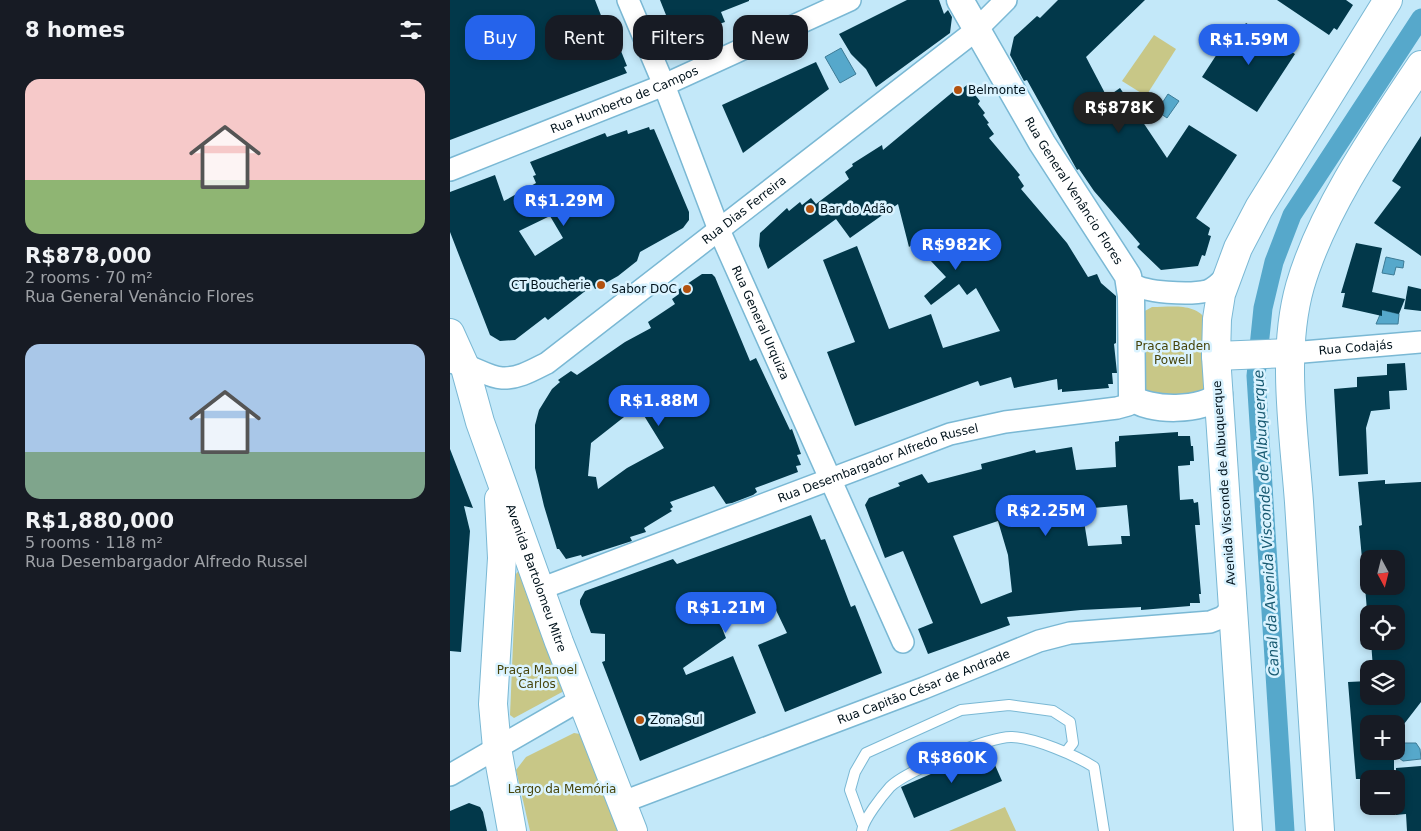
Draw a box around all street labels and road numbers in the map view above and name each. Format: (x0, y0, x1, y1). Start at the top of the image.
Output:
street label: Rua Humberto de Campos (549, 63, 700, 136)
street label: Rua General Venâncio Flores (1022, 114, 1126, 267)
street label: Rua Dias Ferreira (699, 173, 789, 247)
street label: Rua General Urquiza (729, 264, 792, 382)
street label: Rua Codajás (1318, 337, 1393, 358)
street label: Avenida Visconde de Albuquerque (1210, 380, 1238, 586)
street label: Rua Desembargador Alfredo Russel (776, 421, 980, 505)
street label: Avenida Bartolomeu Mitre (503, 502, 569, 654)
street label: Rua Capitão César de Andrade (835, 647, 1012, 727)

